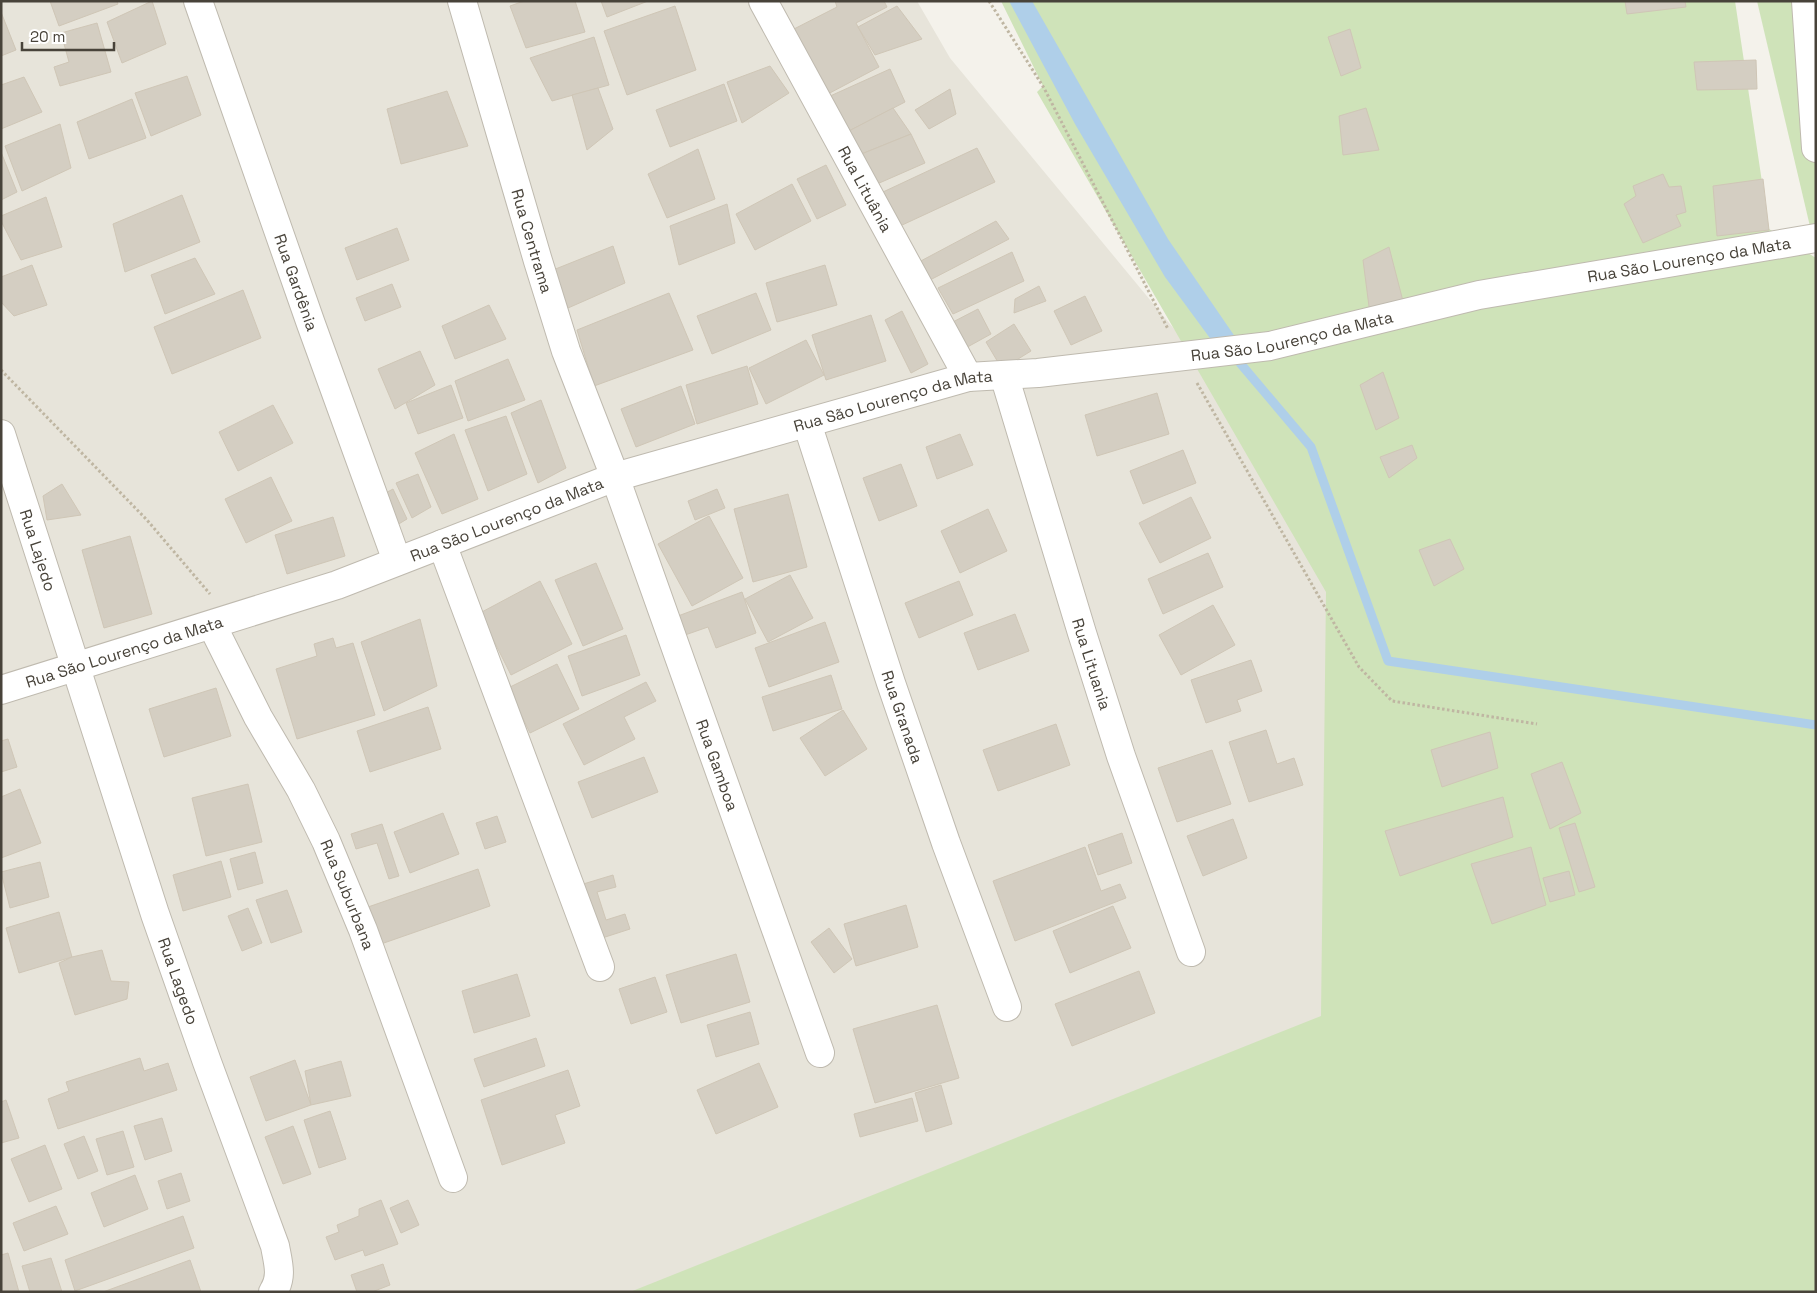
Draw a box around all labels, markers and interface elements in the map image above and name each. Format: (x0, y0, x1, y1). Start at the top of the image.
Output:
scale bar (22, 20, 115, 52)
text: 20 m (30, 27, 65, 46)
street label: Rua Lituânia (833, 142, 897, 236)
street label: Rua Centrama (507, 186, 558, 296)
street label: Rua Gardênia (270, 231, 323, 334)
street label: Rua São Lourenço da Mata (1586, 232, 1792, 287)
street label: Rua São Lourenço da Mata (1190, 306, 1395, 366)
street label: Rua São Lourenço da Mata (791, 365, 993, 436)
street label: Rua São Lourenço da Mata (407, 472, 606, 566)
street label: Rua Lajedo (15, 507, 61, 594)
street label: Rua São Lourenço da Mata (23, 611, 225, 692)
street label: Rua Lituania (1068, 615, 1116, 713)
street label: Rua Granada (877, 668, 928, 766)
street label: Rua Gamboa (691, 716, 744, 814)
street label: Rua Suburbana (316, 836, 380, 952)
street label: Rua Lagedo (154, 935, 203, 1027)

